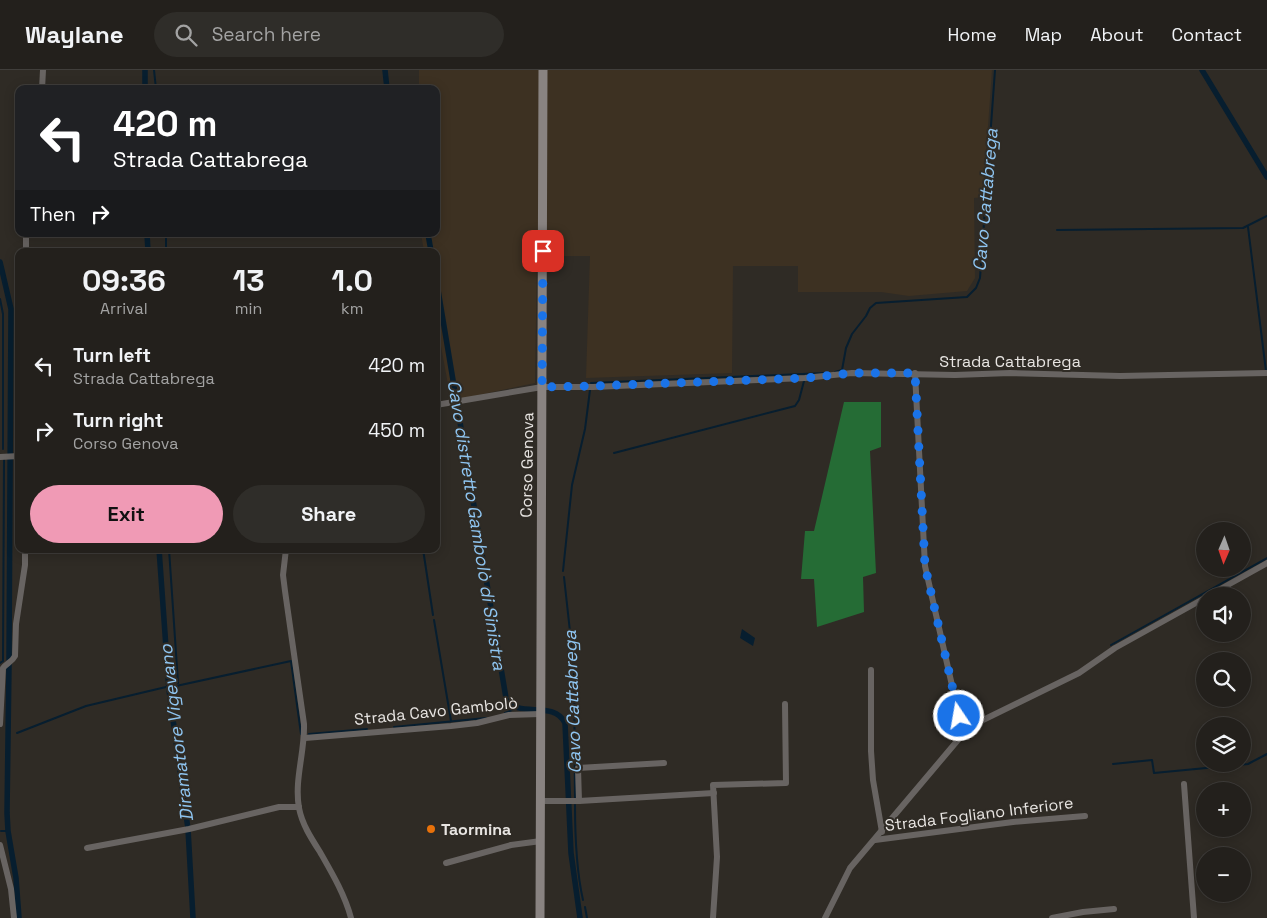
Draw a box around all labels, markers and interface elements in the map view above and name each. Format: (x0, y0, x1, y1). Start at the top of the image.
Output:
search box (154, 12, 504, 57)
text: Waylane (25, 19, 124, 50)
icon: search (172, 21, 200, 49)
text: Search here (212, 22, 321, 47)
text: Home (948, 23, 997, 46)
text: Map (1025, 23, 1062, 46)
text: About (1090, 23, 1144, 46)
text: Contact (1172, 23, 1242, 46)
text: 420 m (113, 102, 218, 146)
icon: left (30, 105, 95, 170)
water label: Cavo Cattabrega (967, 127, 1003, 272)
text: Strada Cattabrega (113, 145, 308, 173)
icon: right (86, 200, 114, 228)
text: Then (30, 202, 76, 227)
pin (522, 230, 564, 272)
icon: arrive (529, 237, 557, 265)
text: 09:36 (82, 261, 166, 300)
text: 13 (233, 261, 264, 300)
text: 1.0 (331, 261, 373, 300)
text: Arrival (100, 298, 148, 319)
text: min (235, 298, 262, 319)
text: km (341, 298, 363, 319)
text: Turn left (73, 343, 151, 368)
street label: Strada Cattabrega (939, 351, 1081, 372)
icon: left (30, 352, 58, 380)
text: 420 m (368, 353, 425, 378)
text: Strada Cattabrega (73, 368, 215, 389)
water label: Cavo distretto Gambolò di Sinistra (443, 378, 511, 672)
text: Turn right (73, 408, 163, 433)
street label: Corso Genova (516, 412, 538, 518)
icon: right (30, 417, 58, 445)
text: 450 m (368, 418, 425, 443)
text: Corso Genova (73, 433, 178, 454)
button: Exit (30, 485, 223, 543)
button: Share (233, 485, 425, 543)
north arrow (1196, 522, 1251, 578)
map controls (1196, 522, 1251, 902)
button: sound (1196, 587, 1251, 642)
water label: Cavo Cattabrega (558, 629, 586, 774)
water label: Diramatore Vigevano (154, 642, 198, 823)
button: search (1196, 652, 1251, 707)
position arrow (932, 689, 984, 741)
street label: Strada Cavo Gambolò (353, 692, 519, 730)
button: layers (1196, 717, 1251, 772)
button: + (1196, 782, 1251, 837)
street label: Strada Fogliano Inferiore (884, 792, 1074, 836)
place label: Taormina (441, 819, 511, 840)
marker: Taormina (425, 823, 437, 835)
button: − (1196, 847, 1251, 902)

